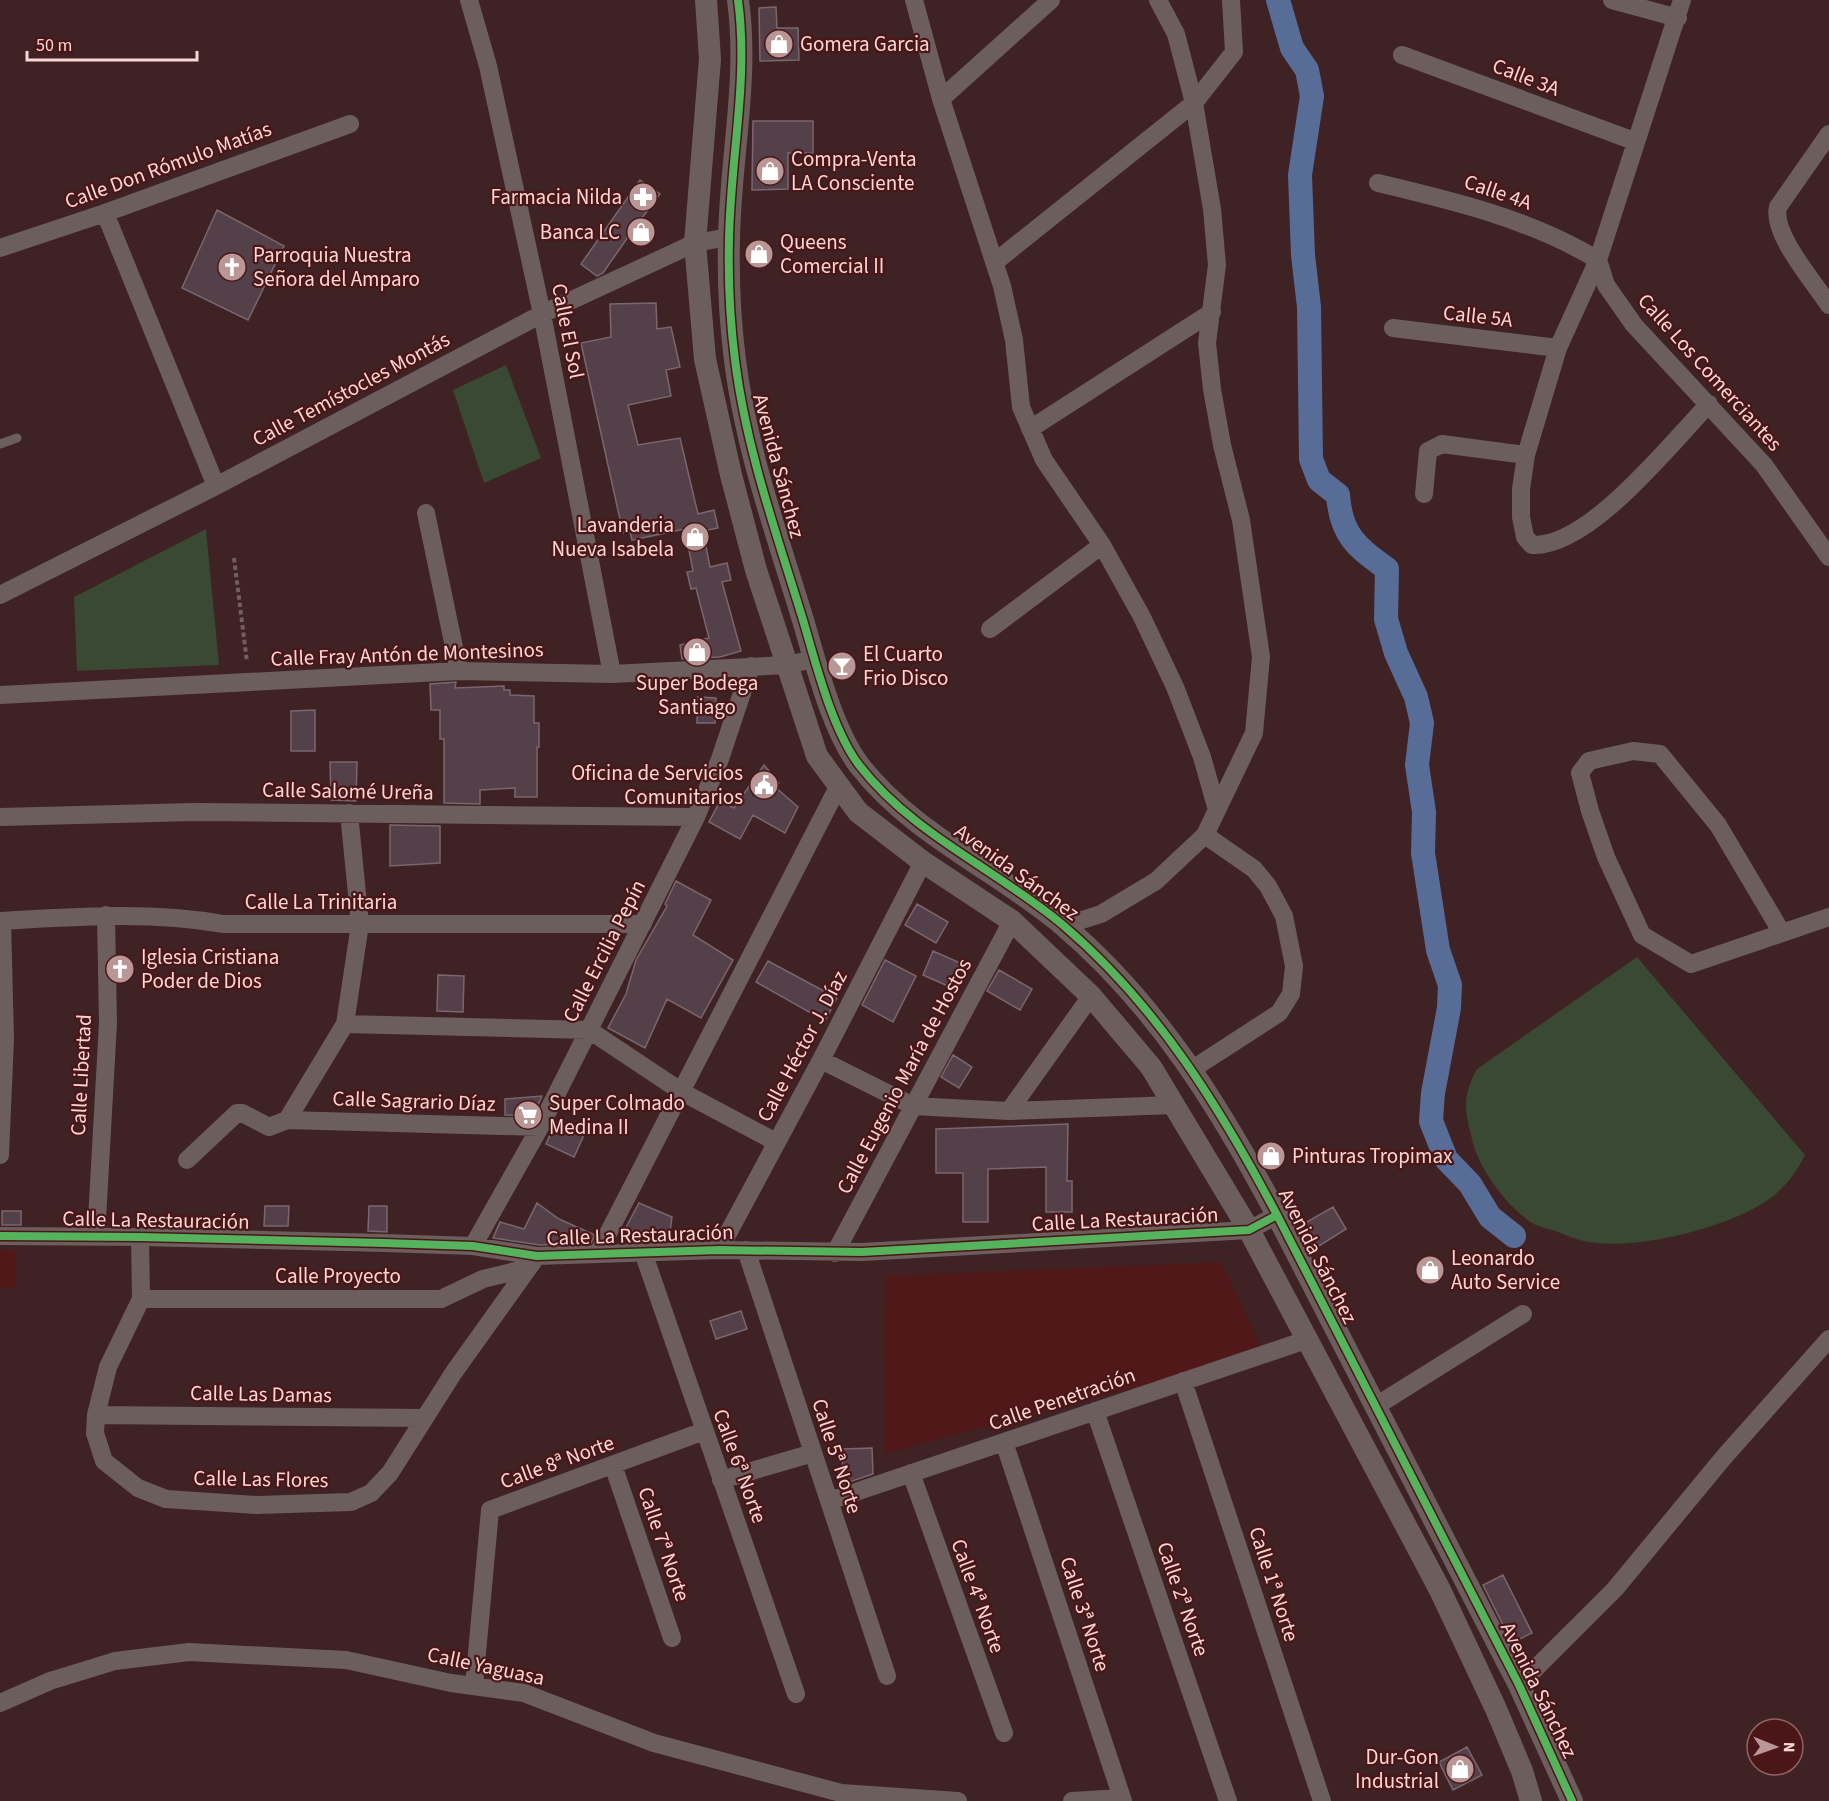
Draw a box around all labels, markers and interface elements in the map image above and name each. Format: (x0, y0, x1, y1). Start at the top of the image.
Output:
scale bar (27, 24, 196, 62)
shop icon: Gomera Garcia (763, 28, 795, 60)
place label: Gomera Garcia (800, 29, 930, 59)
text: 50 m (36, 33, 72, 58)
street label: Calle 3A (1488, 50, 1564, 104)
street label: Calle Don Rómulo Matías (60, 114, 276, 216)
place label: Compra-Venta LA Consciente (791, 144, 917, 198)
shop icon: Compra-Venta LA Consciente (754, 155, 786, 187)
street label: Calle 4A (1460, 166, 1536, 218)
pharmacy icon: Farmacia Nilda (627, 181, 659, 213)
place label: Farmacia Nilda (491, 182, 622, 212)
shop icon: Banca LC (625, 216, 657, 248)
place label: Banca LC (540, 217, 620, 247)
place label: Queens Comercial II (780, 227, 884, 281)
shop icon: Queens Comercial II (743, 238, 775, 270)
place label: Parroquia Nuestra Señora del Amparo (253, 240, 420, 294)
church icon: Parroquia Nuestra Señora del Amparo (216, 251, 248, 283)
street label: Calle El Sol (544, 281, 592, 381)
street label: Calle Los Comerciantes (1631, 286, 1789, 458)
street label: Calle 5A (1442, 297, 1515, 335)
street label: Calle Temístocles Montás (247, 324, 455, 454)
street label: Avenida Sánchez (745, 391, 813, 541)
place label: Lavanderia Nueva Isabela (551, 510, 674, 564)
shop icon: Lavanderia Nueva Isabela (679, 521, 711, 553)
street label: Calle Fray Antón de Montesinos (270, 634, 544, 674)
shop icon: Super Bodega Santiago (681, 636, 713, 668)
place label: El Cuarto Frio Disco (863, 639, 948, 693)
bar icon: El Cuarto Frio Disco (826, 650, 858, 682)
place label: Super Bodega Santiago (636, 668, 758, 722)
place label: Oficina de Servicios Comunitarios (571, 758, 743, 812)
public building icon: Oficina de Servicios Comunitarios (748, 769, 780, 801)
street label: Calle Salomé Ureña (262, 775, 434, 807)
street label: Avenida Sánchez (948, 816, 1086, 928)
street label: Calle Ercilia Pepín (555, 875, 653, 1027)
street label: Calle La Trinitaria (245, 887, 397, 917)
place label: Iglesia Cristiana Poder de Dios (141, 942, 279, 996)
church icon: Iglesia Cristiana Poder de Dios (104, 953, 136, 985)
street label: Calle Eugenio María de Hostos (829, 953, 979, 1199)
street label: Calle Héctor J. Díaz (749, 965, 855, 1127)
street label: Calle Libertad (63, 1014, 99, 1136)
street label: Calle Sagrario Díaz (332, 1083, 496, 1119)
place label: Super Colmado Medina II (549, 1088, 685, 1142)
supermarket icon: Super Colmado Medina II (512, 1099, 544, 1131)
shop icon: Pinturas Tropimax (1255, 1140, 1287, 1172)
place label: Pinturas Tropimax (1292, 1141, 1453, 1171)
street label: Avenida Sánchez (1271, 1183, 1365, 1329)
street label: Calle La Restauración (1031, 1199, 1219, 1239)
street label: Calle La Restauración (62, 1203, 250, 1237)
street label: Calle La Restauración (546, 1217, 734, 1253)
place label: Leonardo Auto Service (1451, 1243, 1560, 1297)
shop icon: Leonardo Auto Service (1414, 1254, 1446, 1286)
street label: Calle Proyecto (275, 1261, 401, 1291)
street label: Calle Penetración (985, 1360, 1139, 1438)
street label: Calle Las Damas (190, 1378, 332, 1410)
street label: Calle 5ª Norte (804, 1395, 870, 1517)
street label: Calle 6ª Norte (706, 1405, 774, 1527)
street label: Calle 8ª Norte (496, 1428, 618, 1496)
street label: Calle Las Flores (193, 1463, 329, 1495)
street label: Calle 7ª Norte (630, 1483, 698, 1605)
street label: Calle 1ª Norte (1241, 1523, 1307, 1645)
street label: Calle 4ª Norte (944, 1535, 1012, 1657)
street label: Calle 2ª Norte (1149, 1538, 1217, 1660)
street label: Calle 3ª Norte (1052, 1553, 1118, 1675)
street label: Avenida Sánchez (1493, 1617, 1585, 1763)
street label: Calle Yaguasa (425, 1639, 547, 1693)
north arrow (1745, 1717, 1805, 1777)
place label: Dur-Gon Industrial (1355, 1742, 1439, 1796)
text: N (1778, 1742, 1800, 1753)
shop icon: Dur-Gon Industrial (1444, 1753, 1476, 1785)

